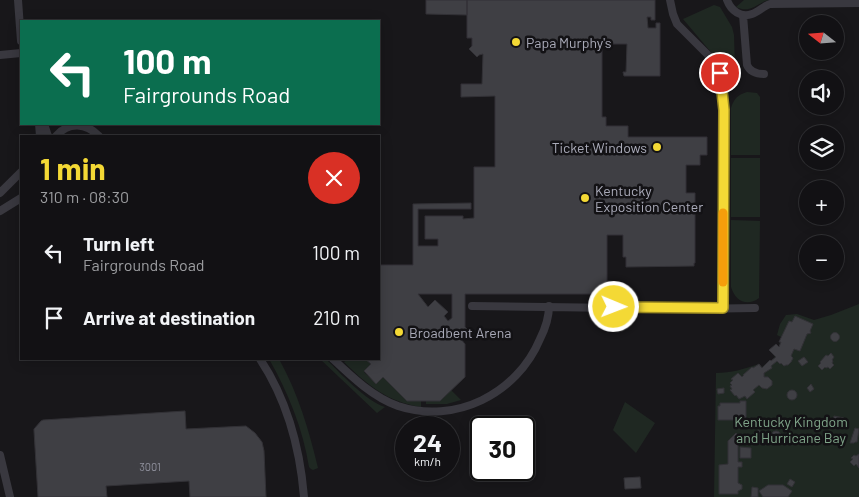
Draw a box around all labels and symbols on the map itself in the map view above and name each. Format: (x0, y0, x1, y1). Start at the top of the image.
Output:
north arrow (799, 15, 844, 60)
place label: Papa Murphy's (526, 34, 612, 51)
marker: Papa Murphy's (510, 36, 522, 48)
pin (699, 52, 741, 94)
place label: Ticket Windows (552, 139, 647, 156)
marker: Ticket Windows (651, 141, 663, 153)
place label: Kentucky Exposition Center (595, 182, 703, 215)
marker: Kentucky Exposition Center (579, 192, 591, 204)
position arrow (587, 280, 639, 332)
place label: Broadbent Arena (409, 324, 511, 341)
marker: Broadbent Arena (393, 326, 405, 338)
park label: Kentucky Kingdom and Hurricane Bay (734, 413, 848, 446)
speed limit sign: 30 (470, 416, 535, 481)
house number: 3001 (139, 460, 161, 473)

